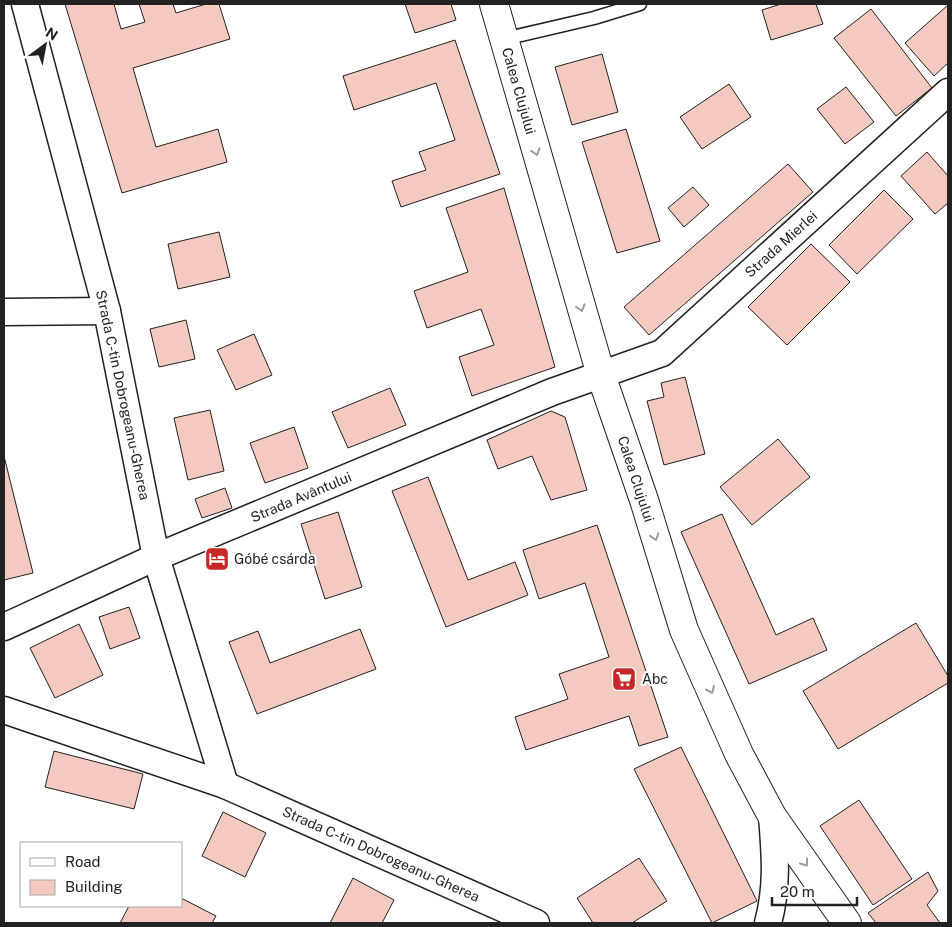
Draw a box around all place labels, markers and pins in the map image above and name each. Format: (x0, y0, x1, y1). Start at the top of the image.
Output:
hotel icon: Góbé csárda (204, 546, 230, 572)
place label: Góbé csárda (234, 551, 315, 567)
supermarket icon: Abc (611, 666, 637, 692)
place label: Abc (642, 671, 668, 687)

